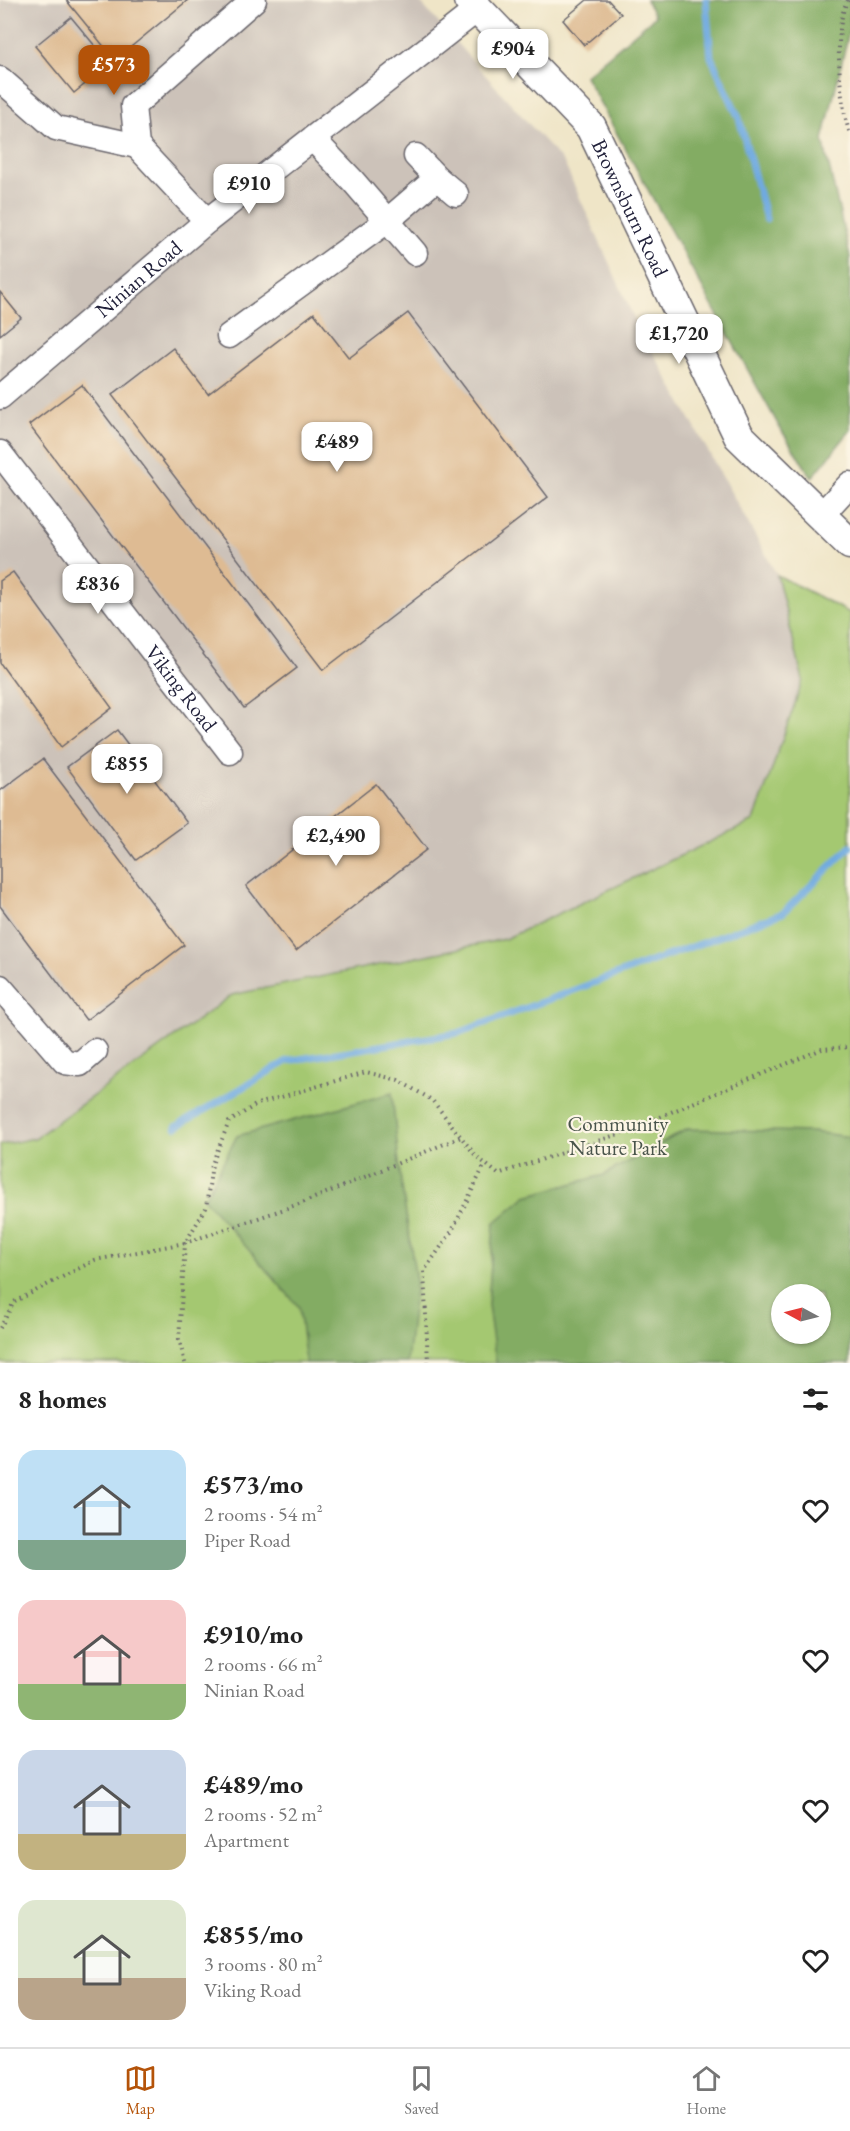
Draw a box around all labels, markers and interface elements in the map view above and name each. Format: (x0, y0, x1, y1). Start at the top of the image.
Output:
pin: £904 (477, 29, 549, 80)
text: £904 (491, 35, 535, 61)
pin: £573 (78, 45, 150, 96)
text: £573 (92, 51, 136, 77)
street label: Brownsburn Road (586, 134, 675, 282)
pin: £910 (213, 164, 285, 215)
text: £910 (227, 170, 271, 196)
street label: Ninian Road (89, 234, 188, 323)
pin: £1,720 (630, 314, 728, 365)
text: £1,720 (650, 320, 708, 346)
pin: £489 (301, 422, 373, 473)
text: £489 (315, 428, 359, 454)
pin: £836 (62, 564, 134, 615)
text: £836 (76, 570, 120, 596)
street label: Viking Road (140, 639, 224, 737)
pin: £855 (91, 744, 163, 795)
text: £855 (105, 750, 149, 776)
pin: £2,490 (287, 816, 385, 867)
text: £2,490 (307, 822, 365, 848)
park label: Community Nature Park (567, 1110, 669, 1161)
north arrow (771, 1284, 831, 1344)
map controls (771, 1284, 831, 1344)
text: 8 homes (18, 1382, 107, 1416)
icon: filters (799, 1383, 832, 1416)
text: £573/mo (204, 1467, 303, 1501)
icon: home (66, 1474, 138, 1546)
icon: heart (799, 1494, 832, 1527)
text: 2 rooms · 54 m² (204, 1501, 323, 1527)
text: Piper Road (204, 1527, 291, 1553)
text: £910/mo (204, 1617, 303, 1651)
icon: home (66, 1624, 138, 1696)
icon: heart (799, 1644, 832, 1677)
text: 2 rooms · 66 m² (204, 1651, 323, 1677)
text: Ninian Road (204, 1677, 305, 1703)
text: £489/mo (204, 1767, 303, 1801)
icon: home (66, 1774, 138, 1846)
icon: heart (799, 1794, 832, 1827)
text: 2 rooms · 52 m² (204, 1801, 323, 1827)
text: Apartment (204, 1827, 289, 1853)
text: £855/mo (204, 1917, 303, 1951)
icon: home (66, 1924, 138, 1996)
icon: heart (799, 1944, 832, 1977)
text: 3 rooms · 80 m² (204, 1951, 323, 1977)
text: Viking Road (204, 1977, 301, 2003)
tab: Map (124, 2062, 157, 2119)
tab: Saved (405, 2062, 439, 2119)
tab: Home (687, 2062, 726, 2119)

